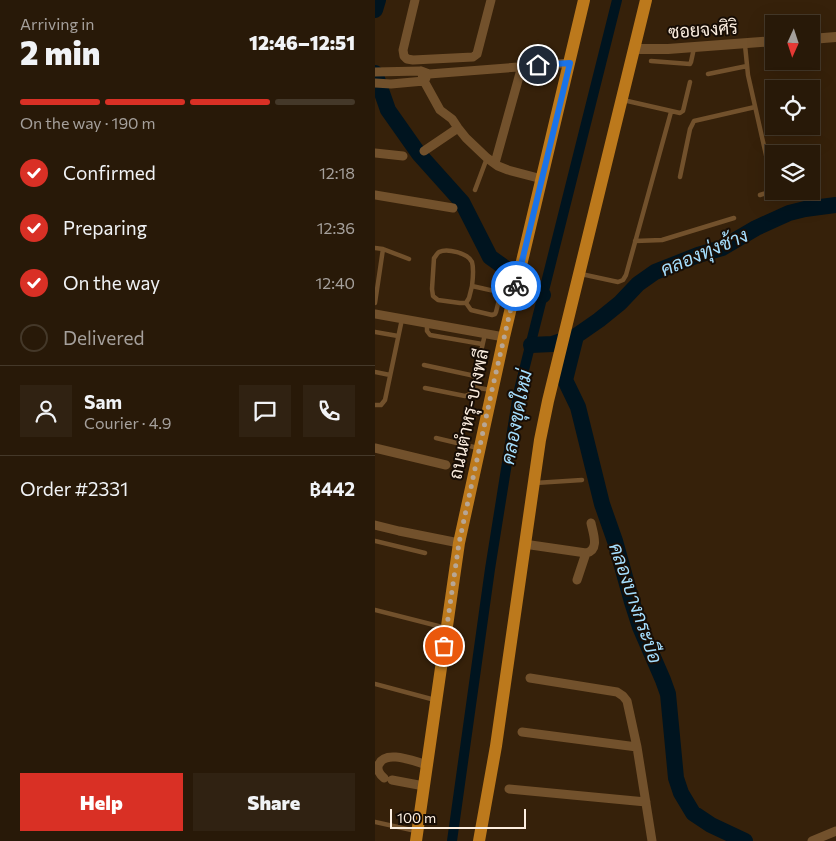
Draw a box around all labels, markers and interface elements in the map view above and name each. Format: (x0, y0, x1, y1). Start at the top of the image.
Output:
text: Arriving in (20, 14, 94, 33)
north arrow (765, 15, 820, 70)
map controls (765, 15, 820, 200)
street label: ซอยจงศิริ (667, 16, 739, 42)
text: 12:46–12:51 (249, 31, 355, 54)
text: 2 min (20, 32, 100, 72)
pin (517, 44, 559, 86)
icon: home (524, 51, 552, 79)
button: locate (765, 80, 820, 135)
text: On the way · 190 m (20, 113, 156, 132)
button: layers (765, 145, 820, 200)
icon: check (20, 159, 48, 187)
text: Confirmed (63, 161, 156, 184)
text: 12:18 (319, 163, 355, 182)
icon: check (20, 214, 48, 242)
text: Preparing (63, 216, 147, 239)
text: 12:36 (317, 218, 355, 237)
water label: คลองทุ่งช้าง (657, 223, 752, 282)
courier (491, 261, 541, 311)
icon: check (20, 269, 48, 297)
text: On the way (63, 271, 160, 294)
icon: bike (502, 272, 530, 300)
text: 12:40 (315, 273, 355, 292)
text: Delivered (63, 326, 144, 349)
street label: ถนนตำหรุ-บางพลี (442, 346, 495, 481)
water label: คลองขุดใหม่ (495, 367, 538, 467)
button: person (20, 385, 72, 437)
button: chat (239, 385, 291, 437)
button: phone (303, 385, 355, 437)
text: Sam (84, 390, 122, 413)
text: Courier · 4.9 (84, 413, 171, 432)
text: Order #2331 (20, 477, 128, 500)
text: ฿442 (310, 477, 355, 500)
water label: คลองบางกระบือ (605, 540, 668, 666)
pin (423, 625, 465, 667)
icon: bag (430, 632, 458, 660)
button: Help (20, 773, 183, 831)
button: Share (193, 773, 355, 831)
scale bar (390, 806, 526, 829)
text: 100 m (397, 809, 436, 826)

